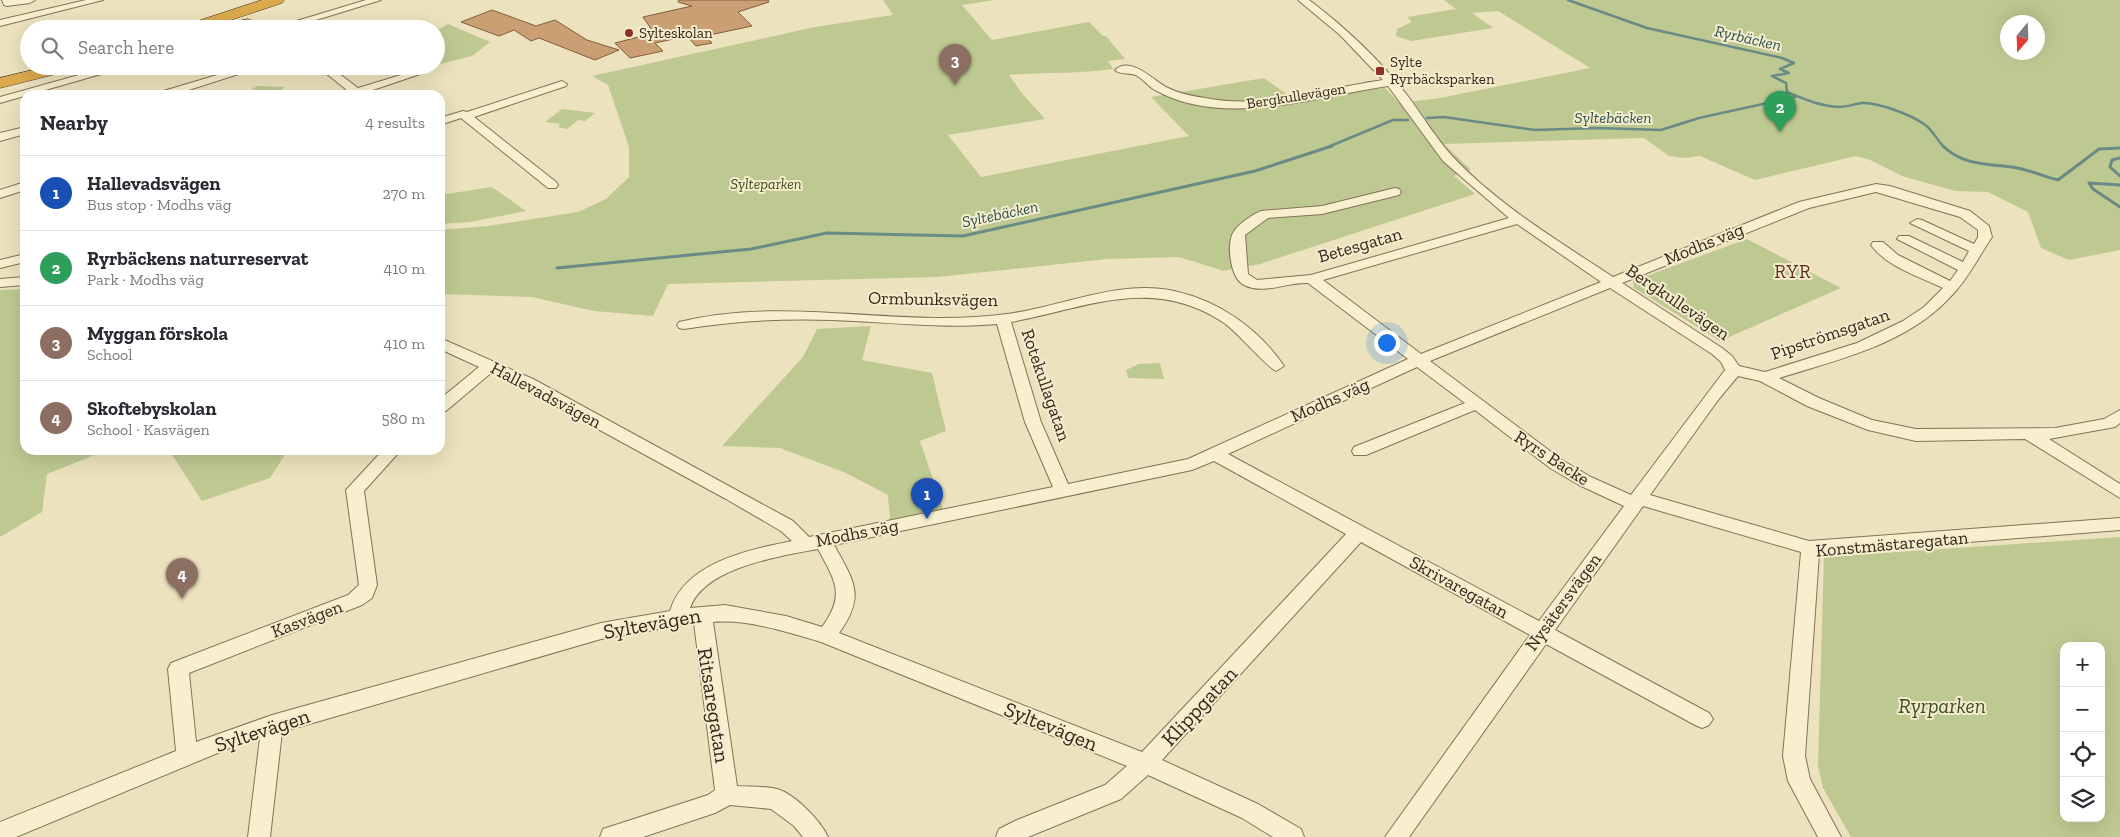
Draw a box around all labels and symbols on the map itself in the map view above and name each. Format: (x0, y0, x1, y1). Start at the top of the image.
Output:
north arrow (2000, 15, 2045, 60)
water label: Ryrbäcken (1713, 21, 1783, 55)
place label: Sylteskolan (639, 24, 713, 42)
marker: Sylteskolan (623, 27, 635, 39)
pin: 3 (939, 44, 971, 85)
place label: Sylte Ryrbäcksparken (1390, 53, 1495, 88)
marker: Sylte Ryrbäcksparken (1374, 65, 1386, 77)
street label: Bergkullevägen (1245, 79, 1347, 113)
pin: 2 (1764, 91, 1796, 132)
water label: Syltebäcken (1574, 108, 1652, 127)
park label: Sylteparken (730, 175, 802, 193)
water label: Syltebäcken (960, 197, 1040, 231)
street label: Modhs väg (1661, 218, 1747, 270)
street label: Betesgatan (1315, 222, 1405, 268)
street label: Bergkullevägen (1622, 259, 1735, 345)
district label: RYR (1774, 260, 1812, 283)
street label: Ormbunksvägen (868, 287, 999, 311)
street label: Pipströmsgatan (1768, 303, 1893, 365)
street label: Rotekullagatan (1017, 326, 1076, 445)
your location (1374, 330, 1400, 356)
street label: Hallevadsvägen (487, 357, 606, 434)
street label: Modhs väg (1287, 373, 1373, 427)
street label: Ryrs Backe (1510, 426, 1594, 490)
pin: 1 (911, 478, 943, 519)
street label: Modhs väg (814, 514, 900, 552)
street label: Konstmästaregatan (1815, 526, 1970, 562)
street label: Nysätersvägen (1520, 548, 1606, 655)
street label: Skrivaregatan (1406, 551, 1513, 623)
pin: 4 (166, 558, 198, 599)
street label: Kasvägen (268, 595, 346, 643)
street label: Syltevägen (601, 602, 703, 644)
street label: Ritsaregatan (693, 646, 735, 764)
street label: Klippgatan (1156, 661, 1242, 751)
park label: Ryrparken (1898, 693, 1986, 718)
street label: Syltevägen (1001, 696, 1101, 756)
street label: Syltevägen (211, 703, 313, 757)

